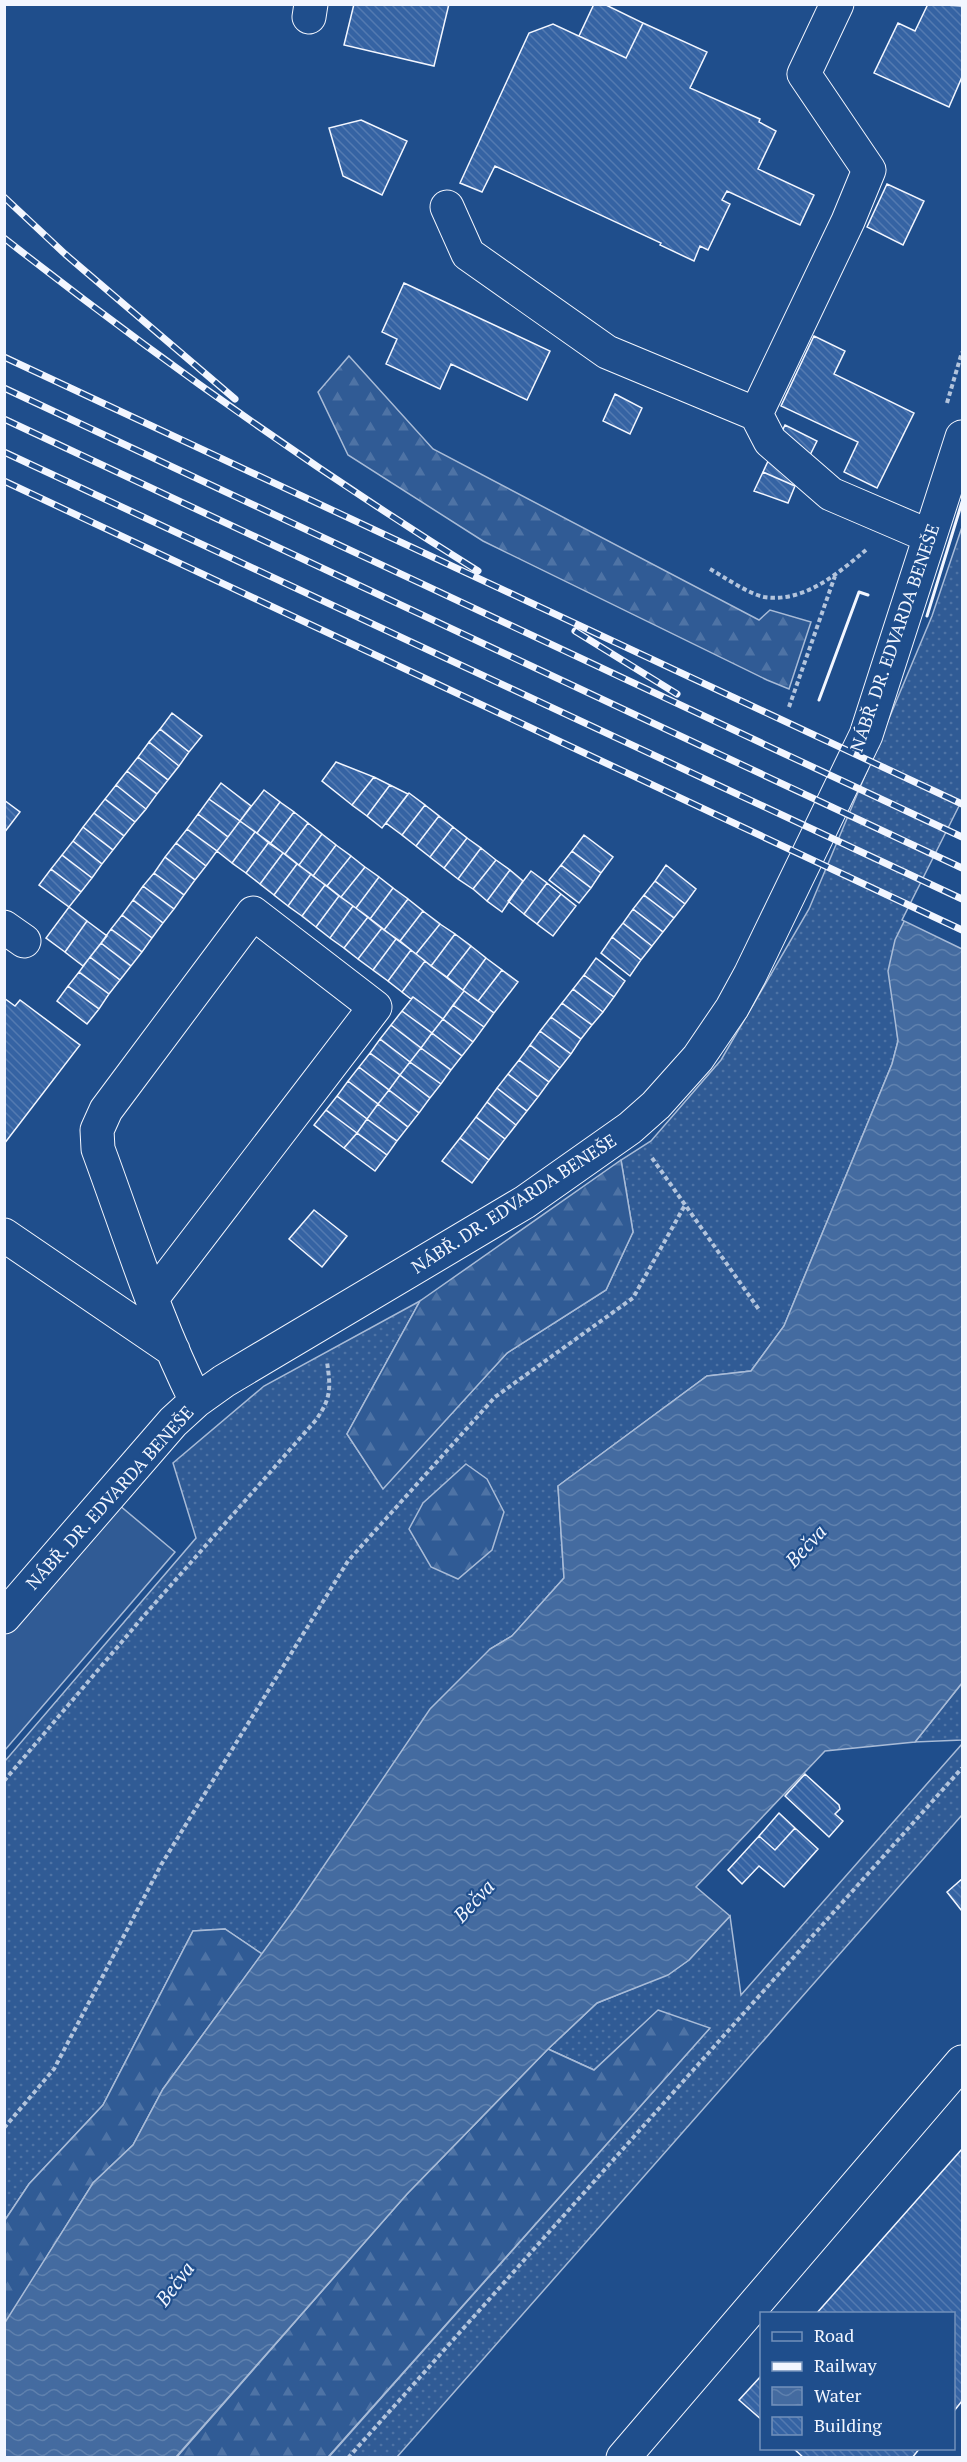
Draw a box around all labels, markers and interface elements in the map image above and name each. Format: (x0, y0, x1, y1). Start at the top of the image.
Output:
street label: NÁBŘ. DR. EDVARDA BENEŠE (844, 520, 944, 755)
street label: NÁBŘ. DR. EDVARDA BENEŠE (406, 1128, 621, 1278)
street label: NÁBŘ. DR. EDVARDA BENEŠE (20, 1400, 198, 1594)
water label: Bečva (778, 1518, 832, 1574)
water label: Bečva (446, 1873, 500, 1929)
water label: Bečva (148, 2256, 200, 2312)
legend (760, 2312, 955, 2450)
text: Road (814, 2323, 854, 2347)
text: Railway (814, 2353, 878, 2377)
text: Water (814, 2383, 861, 2407)
text: Building (814, 2413, 882, 2437)

